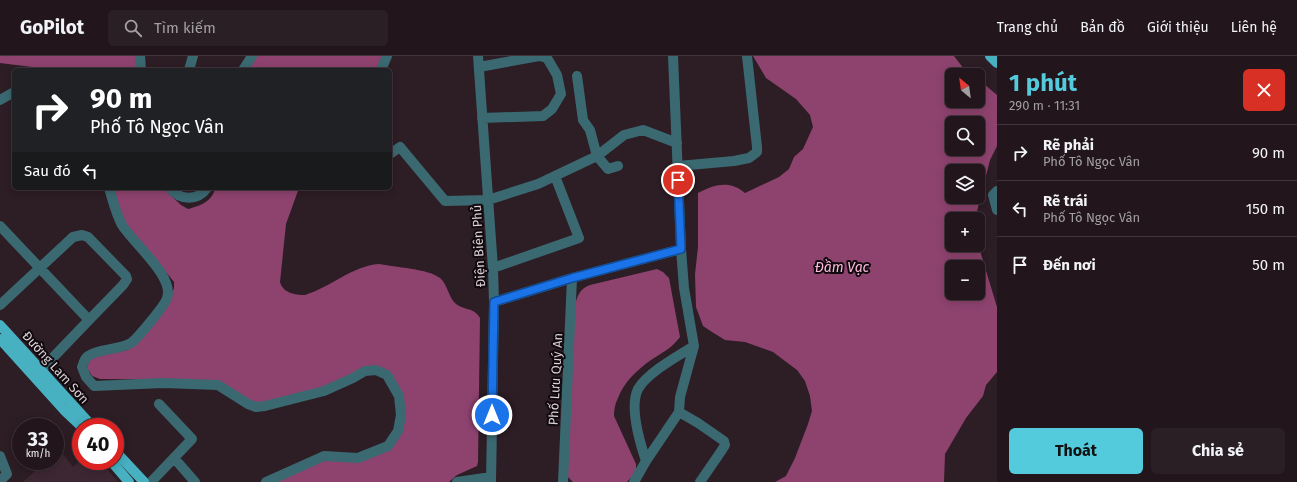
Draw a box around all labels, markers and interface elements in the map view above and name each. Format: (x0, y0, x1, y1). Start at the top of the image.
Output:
search box (108, 10, 388, 46)
text: GoPilot (20, 16, 84, 39)
icon: search (122, 17, 144, 39)
text: Tìm kiếm (154, 19, 216, 37)
text: Trang chủ (997, 19, 1058, 36)
text: Bản đồ (1080, 19, 1125, 36)
text: Giới thiệu (1147, 19, 1209, 36)
text: Liên hệ (1231, 19, 1277, 36)
north arrow (945, 68, 985, 108)
map controls (945, 68, 985, 300)
text: 1 phút (1009, 69, 1077, 97)
button: close (1243, 69, 1285, 111)
text: 90 m (90, 82, 152, 115)
icon: right (24, 84, 76, 136)
text: 290 m · 11:31 (1009, 98, 1080, 113)
text: Phố Tô Ngọc Vân (90, 116, 224, 138)
button: search (945, 116, 985, 156)
text: Rẽ phải (1043, 136, 1094, 154)
icon: right (1009, 142, 1031, 164)
text: 90 m (1252, 144, 1285, 162)
text: Phố Tô Ngọc Vân (1043, 154, 1140, 169)
icon: left (79, 160, 101, 182)
text: Sau đó (24, 162, 71, 180)
pin (661, 163, 695, 197)
button: layers (945, 164, 985, 204)
icon: arrive (667, 169, 689, 191)
text: Rẽ trái (1043, 192, 1088, 210)
icon: left (1009, 198, 1031, 220)
text: 150 m (1246, 200, 1285, 218)
street label: Điện Biên Phủ (469, 204, 488, 288)
text: Phố Tô Ngọc Vân (1043, 210, 1140, 225)
button: + (945, 212, 985, 252)
icon: arrive (1009, 254, 1031, 276)
text: Đến nơi (1043, 256, 1096, 274)
text: 50 m (1252, 256, 1285, 274)
water label: Đầm Vạc (815, 258, 870, 276)
button: − (945, 260, 985, 300)
street label: Đường Lam Sơn (19, 328, 92, 407)
street label: Phố Lưu Quý An (546, 332, 565, 426)
position arrow (471, 394, 513, 436)
speed limit sign: 40 (72, 418, 124, 470)
text: 33 (28, 427, 48, 451)
button: Thoát (1009, 428, 1143, 474)
button: Chia sẻ (1151, 428, 1285, 474)
text: km/h (26, 448, 50, 460)

